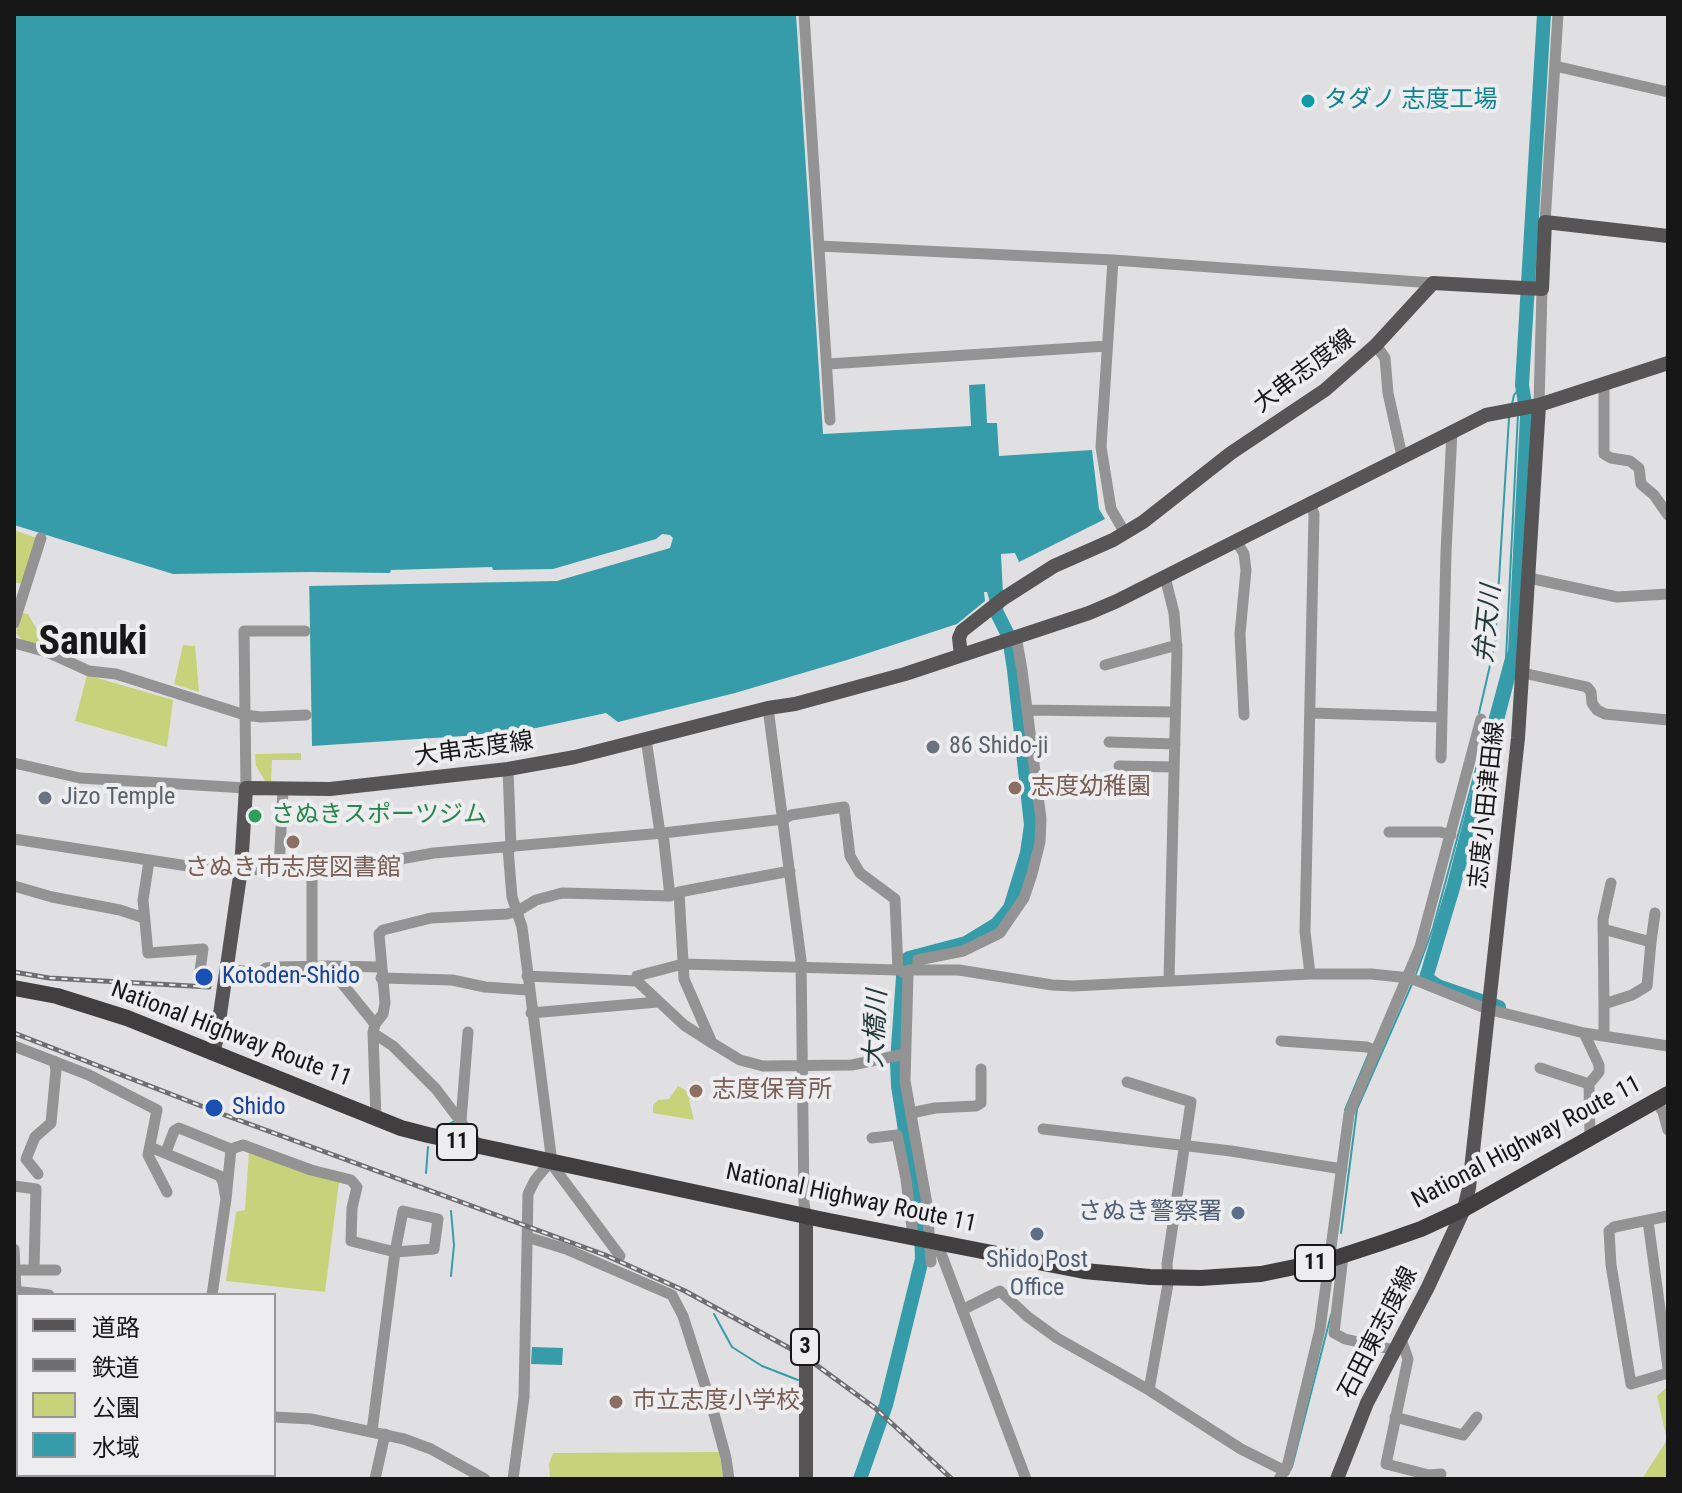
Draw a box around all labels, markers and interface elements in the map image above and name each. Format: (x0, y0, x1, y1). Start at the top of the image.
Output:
place label: タダノ 志度工場 (1324, 87, 1498, 115)
marker: タダノ 志度工場 (1299, 92, 1317, 110)
street label: 大串志度線 (1248, 324, 1362, 420)
water label: 弁天川 (1469, 584, 1509, 664)
district label: Sanuki (39, 620, 147, 668)
street label: 志度小田津田線 (1465, 720, 1511, 890)
street label: 大串志度線 (413, 727, 535, 773)
place label: 86 Shido-ji (949, 733, 1049, 761)
marker: 86 Shido-ji (924, 738, 942, 756)
place label: 志度幼稚園 (1031, 774, 1151, 802)
marker: 志度幼稚園 (1006, 779, 1024, 797)
place label: Jizo Temple (61, 784, 175, 812)
marker: Jizo Temple (36, 789, 54, 807)
place label: さぬきスポーツジム (271, 802, 487, 830)
marker: さぬきスポーツジム (246, 807, 264, 825)
marker: さぬき市志度図書館 (284, 833, 302, 851)
place label: さぬき市志度図書館 (185, 855, 401, 883)
place label: Kotoden-Shido (222, 963, 360, 991)
marker: Kotoden-Shido (193, 966, 215, 988)
street label: National Highway Route 11 (107, 976, 355, 1094)
water label: 大橋川 (859, 989, 895, 1069)
street label: National Highway Route 11 (1408, 1070, 1646, 1216)
place label: 志度保育所 (712, 1077, 832, 1105)
marker: 志度保育所 (687, 1082, 705, 1100)
place label: Shido (232, 1094, 285, 1122)
marker: Shido (203, 1097, 225, 1119)
road number: 11 (437, 1124, 477, 1160)
street label: National Highway Route 11 (723, 1158, 979, 1240)
place label: さぬき警察署 (1078, 1199, 1222, 1227)
marker: さぬき警察署 (1229, 1204, 1247, 1222)
marker: Shido Post Office (1028, 1225, 1046, 1243)
road number: 11 (1295, 1245, 1335, 1281)
place label: Shido Post Office (986, 1247, 1088, 1303)
street label: 石田東志度線 (1333, 1262, 1425, 1404)
legend (16, 1293, 276, 1477)
text: 道路 (92, 1314, 140, 1342)
road number: 3 (791, 1329, 819, 1365)
text: 鉄道 (92, 1354, 140, 1382)
place label: 市立志度小学校 (632, 1388, 800, 1416)
marker: 市立志度小学校 (607, 1393, 625, 1411)
text: 公園 (92, 1394, 140, 1422)
text: 水域 (92, 1434, 140, 1462)

